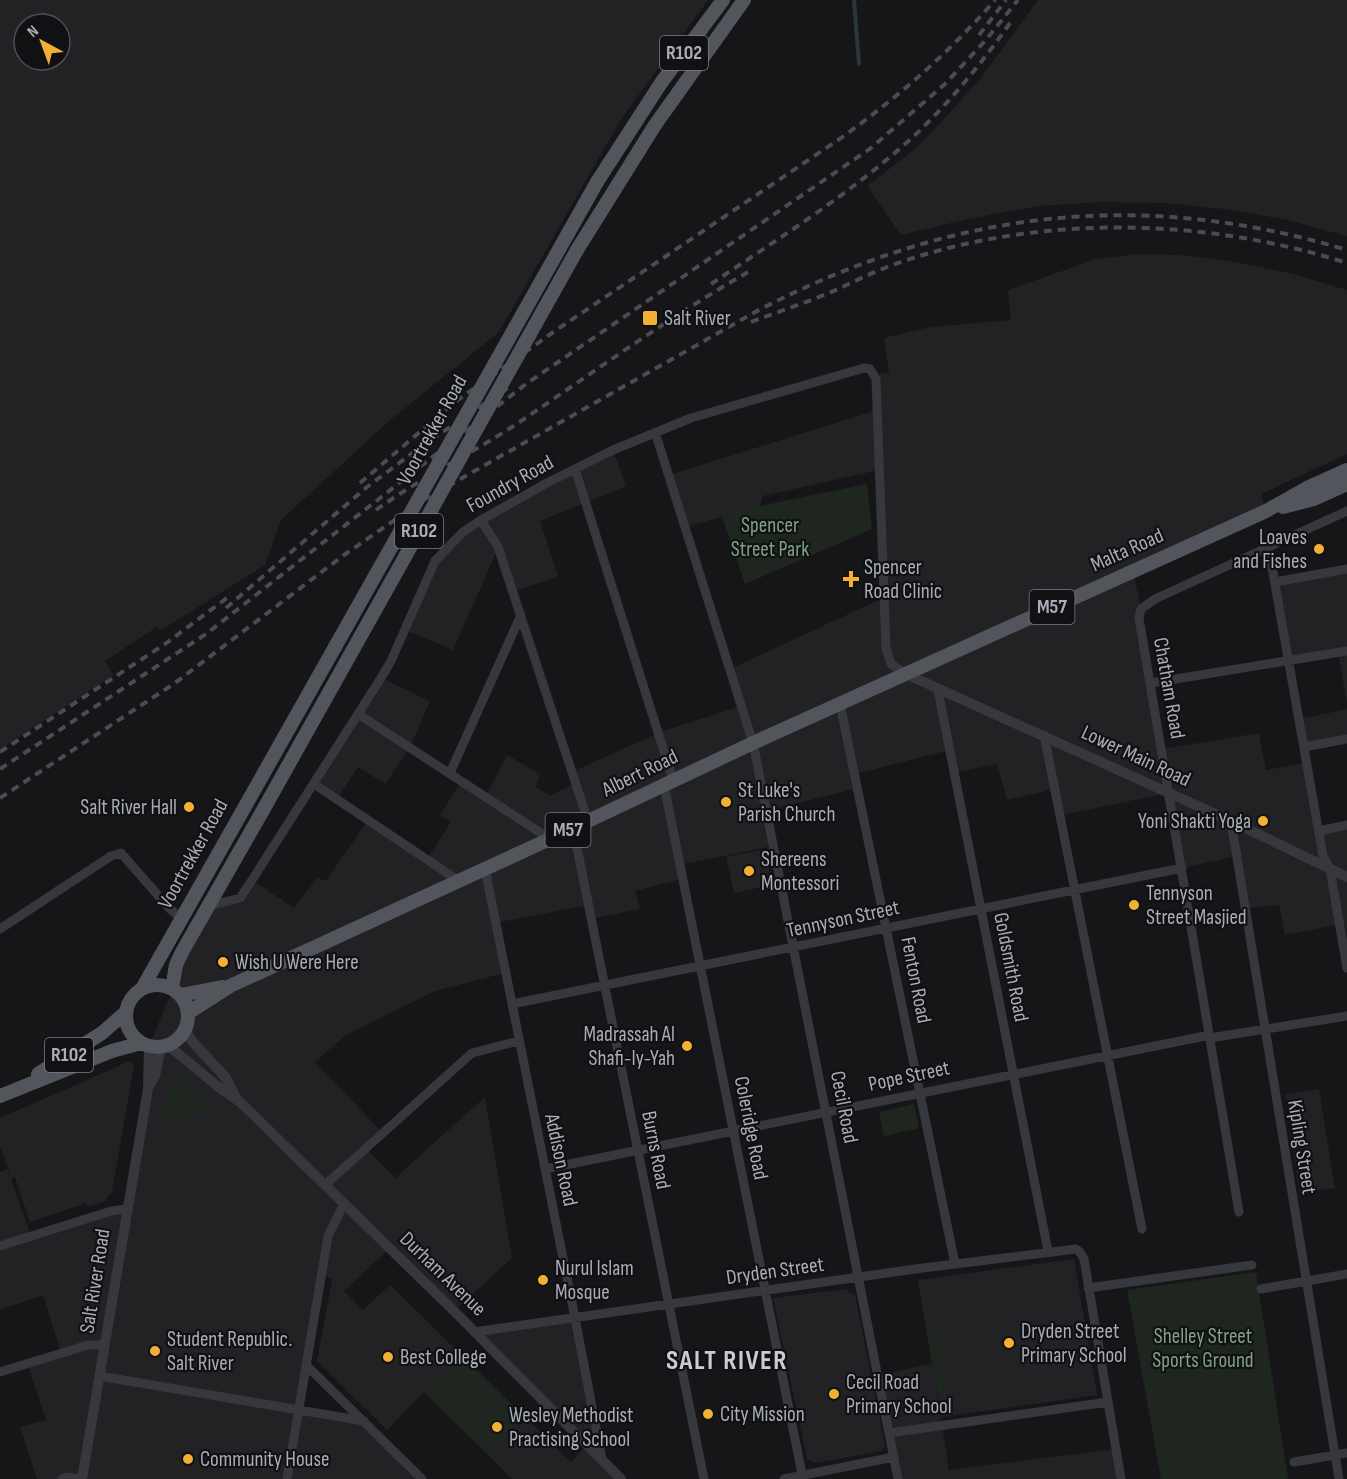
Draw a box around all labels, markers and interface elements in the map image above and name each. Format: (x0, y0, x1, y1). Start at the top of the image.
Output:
north arrow (12, 12, 72, 72)
text: N (24, 22, 43, 42)
road number: R102 (660, 36, 708, 70)
place label: Salt River (664, 306, 731, 331)
marker: Salt River (641, 309, 659, 327)
street label: Voortrekker Road (392, 371, 472, 489)
street label: Foundry Road (462, 450, 558, 518)
park label: Spencer Street Park (731, 513, 809, 562)
road number: R102 (395, 514, 443, 548)
street label: Malta Road (1087, 523, 1167, 577)
place label: Loaves and Fishes (1233, 525, 1307, 574)
marker: Loaves and Fishes (1312, 542, 1326, 556)
place label: Spencer Road Clinic (864, 555, 942, 604)
marker: Spencer Road Clinic (842, 570, 860, 588)
road number: M57 (1030, 590, 1074, 624)
street label: Chatham Road (1148, 635, 1190, 741)
street label: Lower Main Road (1077, 720, 1195, 792)
street label: Albert Road (597, 744, 682, 803)
place label: St Luke's Parish Church (738, 778, 836, 827)
place label: Salt River Hall (80, 795, 177, 820)
street label: Voortrekker Road (153, 795, 233, 913)
marker: St Luke's Parish Church (719, 795, 733, 809)
marker: Salt River Hall (182, 800, 196, 814)
place label: Yoni Shakti Yoga (1138, 809, 1251, 834)
road number: M57 (546, 813, 590, 847)
marker: Yoni Shakti Yoga (1256, 814, 1270, 828)
place label: Shereens Montessori (761, 847, 840, 896)
marker: Shereens Montessori (742, 864, 756, 878)
place label: Tennyson Street Masjied (1146, 881, 1247, 930)
street label: Tennyson Street (784, 895, 902, 943)
marker: Tennyson Street Masjied (1127, 898, 1141, 912)
street label: Goldsmith Road (988, 910, 1034, 1024)
street label: Fenton Road (895, 935, 937, 1025)
place label: Wish U Were Here (235, 950, 359, 975)
marker: Wish U Were Here (216, 955, 230, 969)
place label: Madrassah Al Shafi-Iy-Yah (584, 1022, 675, 1071)
road number: R102 (45, 1038, 93, 1072)
marker: Madrassah Al Shafi-Iy-Yah (680, 1039, 694, 1053)
street label: Pope Street (866, 1055, 952, 1097)
street label: Cecil Road (825, 1069, 863, 1145)
street label: Coleridge Road (729, 1074, 773, 1182)
street label: Kipling Street (1282, 1098, 1322, 1196)
street label: Burns Road (636, 1109, 676, 1191)
street label: Addison Road (539, 1111, 583, 1208)
street label: Salt River Road (74, 1227, 116, 1335)
street label: Durham Avenue (395, 1227, 491, 1321)
street label: Dryden Street (725, 1252, 825, 1290)
place label: Nurul Islam Mosque (555, 1256, 634, 1305)
marker: Nurul Islam Mosque (536, 1273, 550, 1287)
place label: Dryden Street Primary School (1021, 1319, 1127, 1368)
park label: Shelley Street Sports Ground (1152, 1324, 1254, 1373)
place label: Student Republic. Salt River (167, 1327, 292, 1376)
marker: Dryden Street Primary School (1002, 1336, 1016, 1350)
marker: Student Republic. Salt River (148, 1344, 162, 1358)
place label: Best College (400, 1345, 487, 1370)
district label: SALT RIVER (666, 1345, 788, 1377)
marker: Best College (381, 1350, 395, 1364)
place label: Cecil Road Primary School (846, 1370, 952, 1419)
marker: Cecil Road Primary School (827, 1387, 841, 1401)
place label: City Mission (720, 1402, 805, 1427)
place label: Wesley Methodist Practising School (509, 1403, 634, 1452)
marker: City Mission (701, 1407, 715, 1421)
marker: Wesley Methodist Practising School (490, 1420, 504, 1434)
place label: Community House (200, 1447, 329, 1472)
marker: Community House (181, 1452, 195, 1466)

